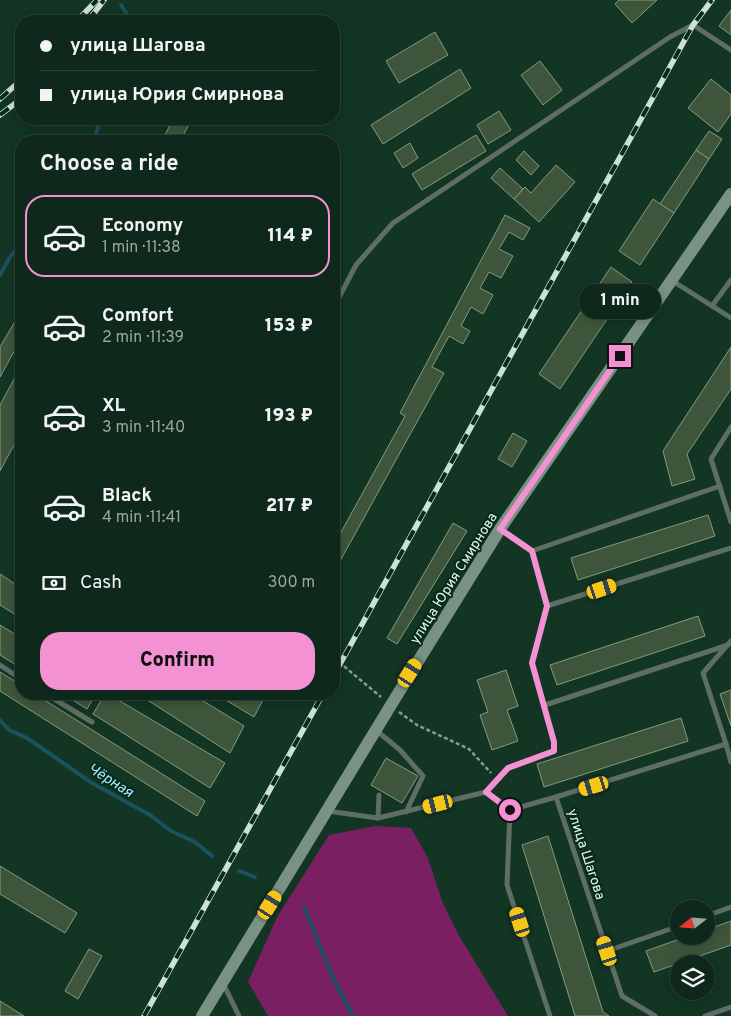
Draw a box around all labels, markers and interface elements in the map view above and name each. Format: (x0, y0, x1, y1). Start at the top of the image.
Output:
text: улица Шагова (70, 34, 206, 58)
text: улица Юрия Смирнова (70, 83, 284, 107)
text: Choose a ride (40, 151, 178, 178)
icon: car (42, 214, 87, 259)
text: Economy (102, 214, 183, 238)
text: 114 ₽ (268, 224, 313, 248)
text: 1 min · 11:38 (102, 238, 181, 258)
callout: 1 min (579, 284, 661, 318)
text: 1 min (600, 291, 640, 311)
icon: car (42, 304, 87, 349)
text: Comfort (102, 304, 174, 328)
text: 153 ₽ (265, 314, 313, 338)
text: 2 min · 11:39 (102, 328, 184, 348)
route end (609, 345, 631, 367)
icon: car (42, 394, 87, 439)
text: XL (102, 394, 125, 418)
text: 193 ₽ (265, 404, 313, 428)
text: 3 min · 11:40 (102, 418, 185, 438)
icon: car (42, 484, 87, 529)
text: Black (102, 484, 152, 508)
text: 217 ₽ (266, 494, 313, 518)
text: 4 min · 11:41 (102, 508, 181, 528)
street label: улица Юрия Смирнова (407, 510, 502, 648)
icon: cash (40, 569, 68, 597)
text: Cash (80, 571, 122, 595)
text: 300 m (268, 573, 315, 593)
car (585, 577, 618, 601)
button: Confirm (40, 632, 315, 690)
car (395, 656, 424, 690)
water label: Чёрная (84, 760, 137, 803)
car (577, 774, 610, 798)
car (421, 793, 454, 815)
route start (499, 799, 521, 821)
street label: улица Шагова (563, 807, 608, 902)
car (255, 888, 284, 922)
north arrow (670, 900, 715, 945)
map controls (670, 900, 715, 1000)
car (508, 905, 531, 939)
car (595, 934, 618, 968)
button: layers (670, 955, 715, 1000)

